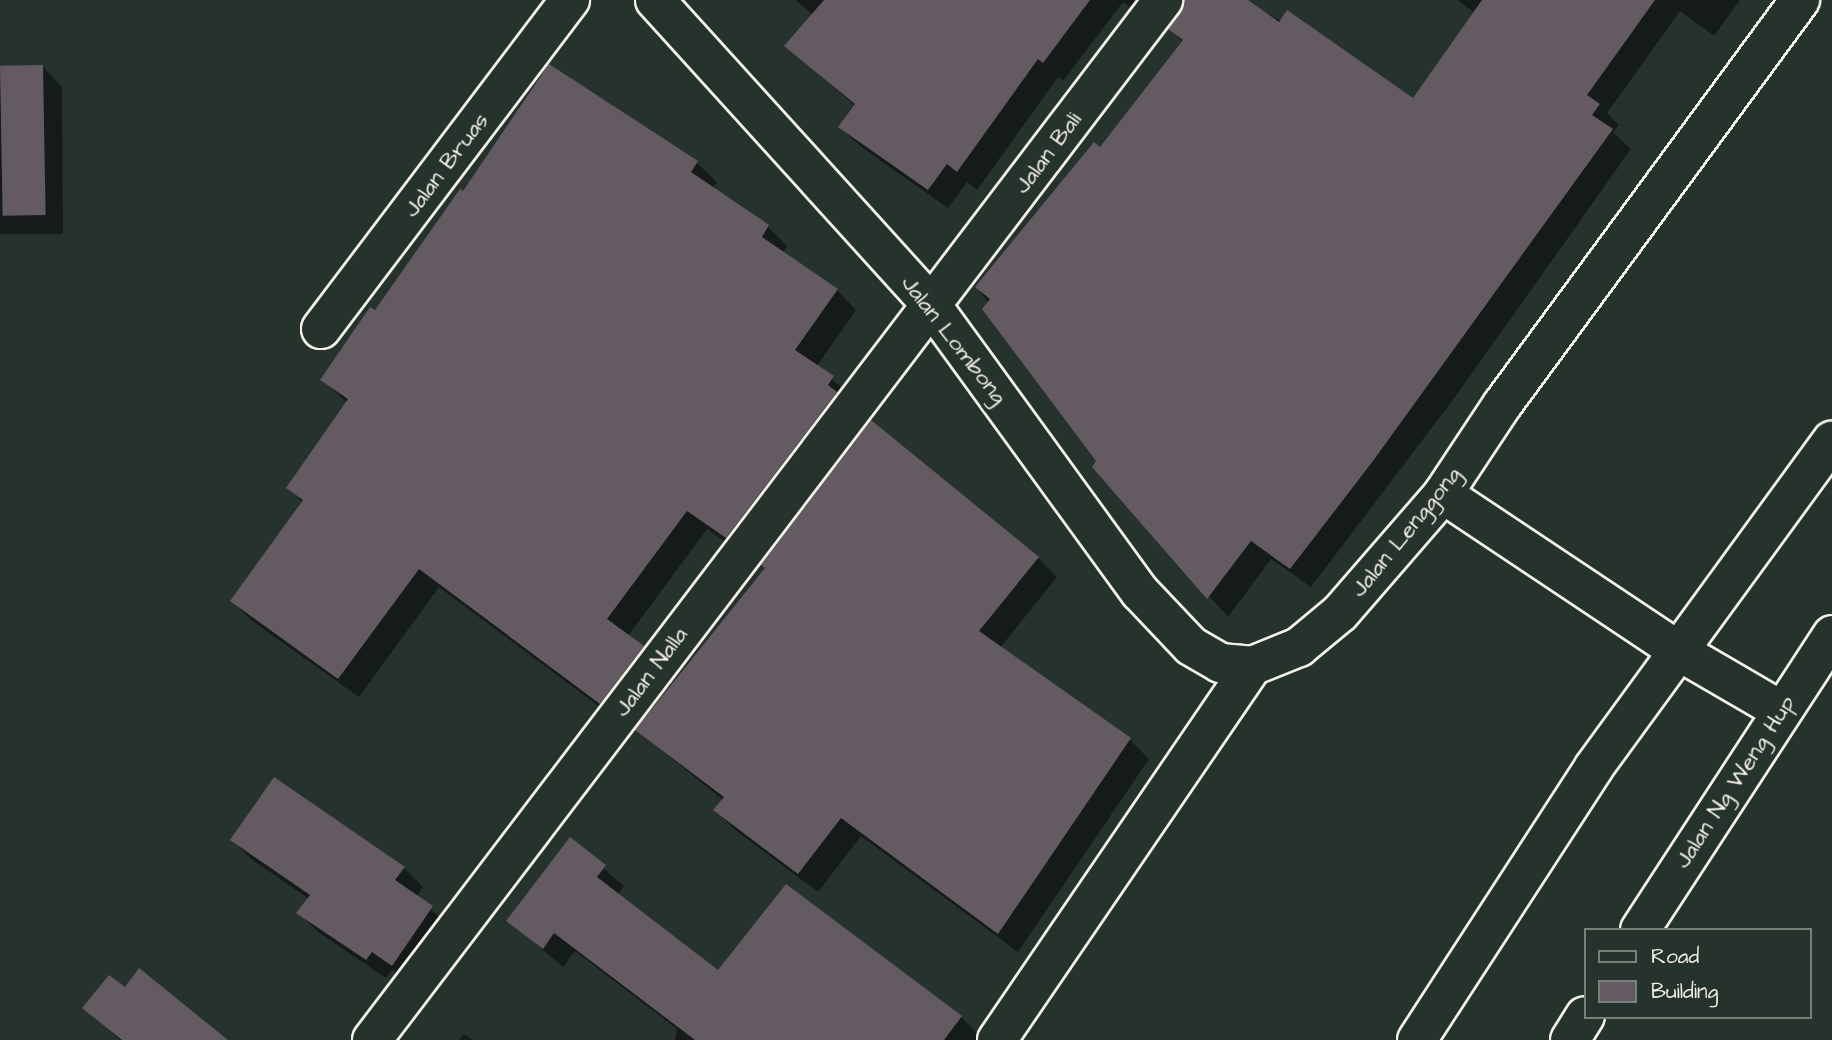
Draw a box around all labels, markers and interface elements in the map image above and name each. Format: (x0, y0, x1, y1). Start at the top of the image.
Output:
street label: Jalan Bruas (398, 107, 494, 223)
street label: Jalan Bali (1008, 107, 1088, 199)
street label: Jalan Lombong (895, 270, 1013, 410)
street label: Jalan Lenggong (1345, 461, 1467, 603)
street label: Jalan Nalla (608, 622, 694, 722)
street label: Jalan Ng Weng Hup (1669, 690, 1801, 874)
legend (1584, 928, 1811, 1019)
text: Road (1651, 942, 1699, 971)
text: Building (1651, 977, 1718, 1006)

